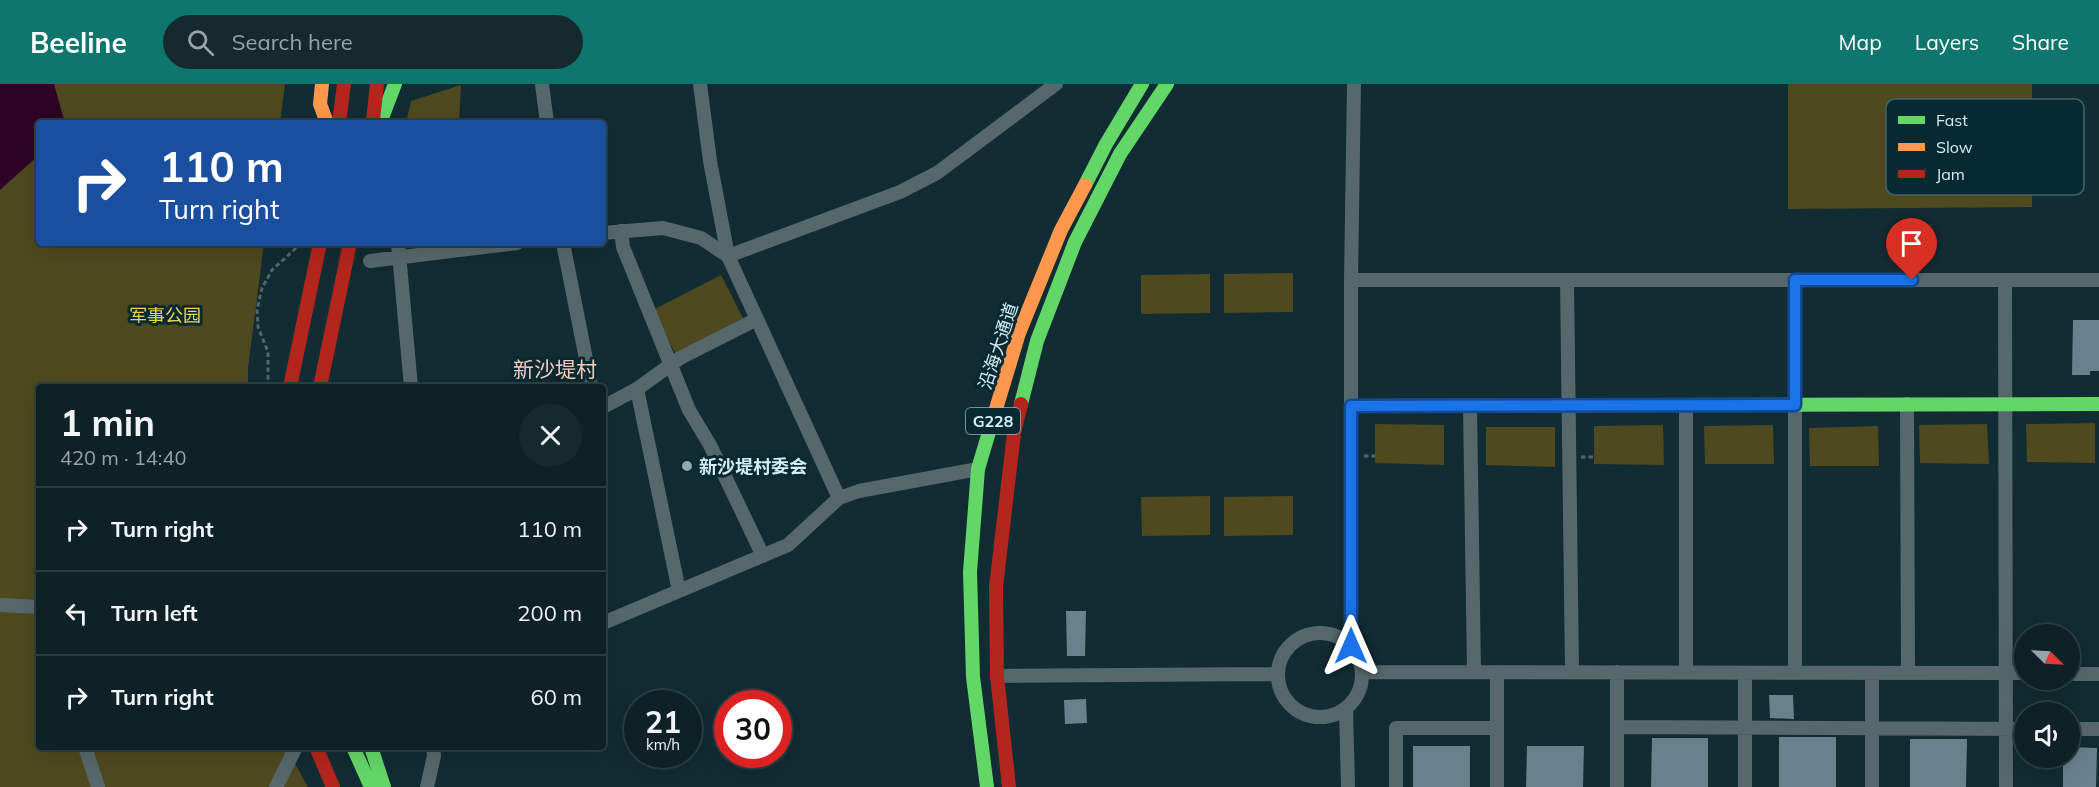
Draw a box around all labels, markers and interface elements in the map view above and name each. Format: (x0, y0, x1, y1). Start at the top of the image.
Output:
search box (163, 15, 583, 69)
text: Beeline (30, 25, 127, 60)
icon: search (184, 26, 217, 59)
text: Search here (232, 28, 353, 56)
text: Map (1839, 29, 1882, 55)
text: Layers (1915, 29, 1979, 55)
text: Share (2012, 29, 2069, 55)
legend (1886, 99, 2084, 195)
text: Fast (1936, 110, 1968, 130)
text: Slow (1936, 137, 1973, 157)
text: 110 m (159, 140, 284, 193)
icon: right (60, 144, 138, 222)
text: Jam (1936, 164, 1965, 184)
text: Turn right (159, 192, 279, 226)
pin (1886, 218, 1937, 280)
icon: arrive (1895, 227, 1928, 260)
street label: 沿海大通道 (973, 300, 1023, 392)
park label: 军事公园 (129, 304, 201, 327)
district label: 新沙堤村 (513, 356, 597, 382)
text: 1 min (60, 400, 155, 445)
button: close (519, 404, 582, 467)
road number: G228 (966, 408, 1020, 434)
text: 420 m · 14:40 (60, 445, 186, 470)
place label: 新沙堤村委会 (699, 455, 807, 478)
marker: 新沙堤村委会 (680, 459, 694, 473)
icon: right (60, 513, 93, 546)
text: Turn right (111, 515, 214, 543)
text: 110 m (517, 515, 582, 543)
icon: left (60, 597, 93, 630)
text: Turn left (111, 599, 198, 627)
text: 200 m (517, 599, 582, 627)
position arrow (1319, 614, 1383, 678)
north arrow (2014, 624, 2080, 690)
map controls (2014, 624, 2080, 768)
icon: right (60, 681, 93, 714)
text: Turn right (111, 683, 214, 711)
text: 60 m (531, 683, 582, 711)
speed limit sign: 30 (714, 690, 792, 768)
button: sound (2014, 702, 2080, 768)
text: 21 (645, 703, 681, 741)
text: km/h (646, 735, 680, 754)

